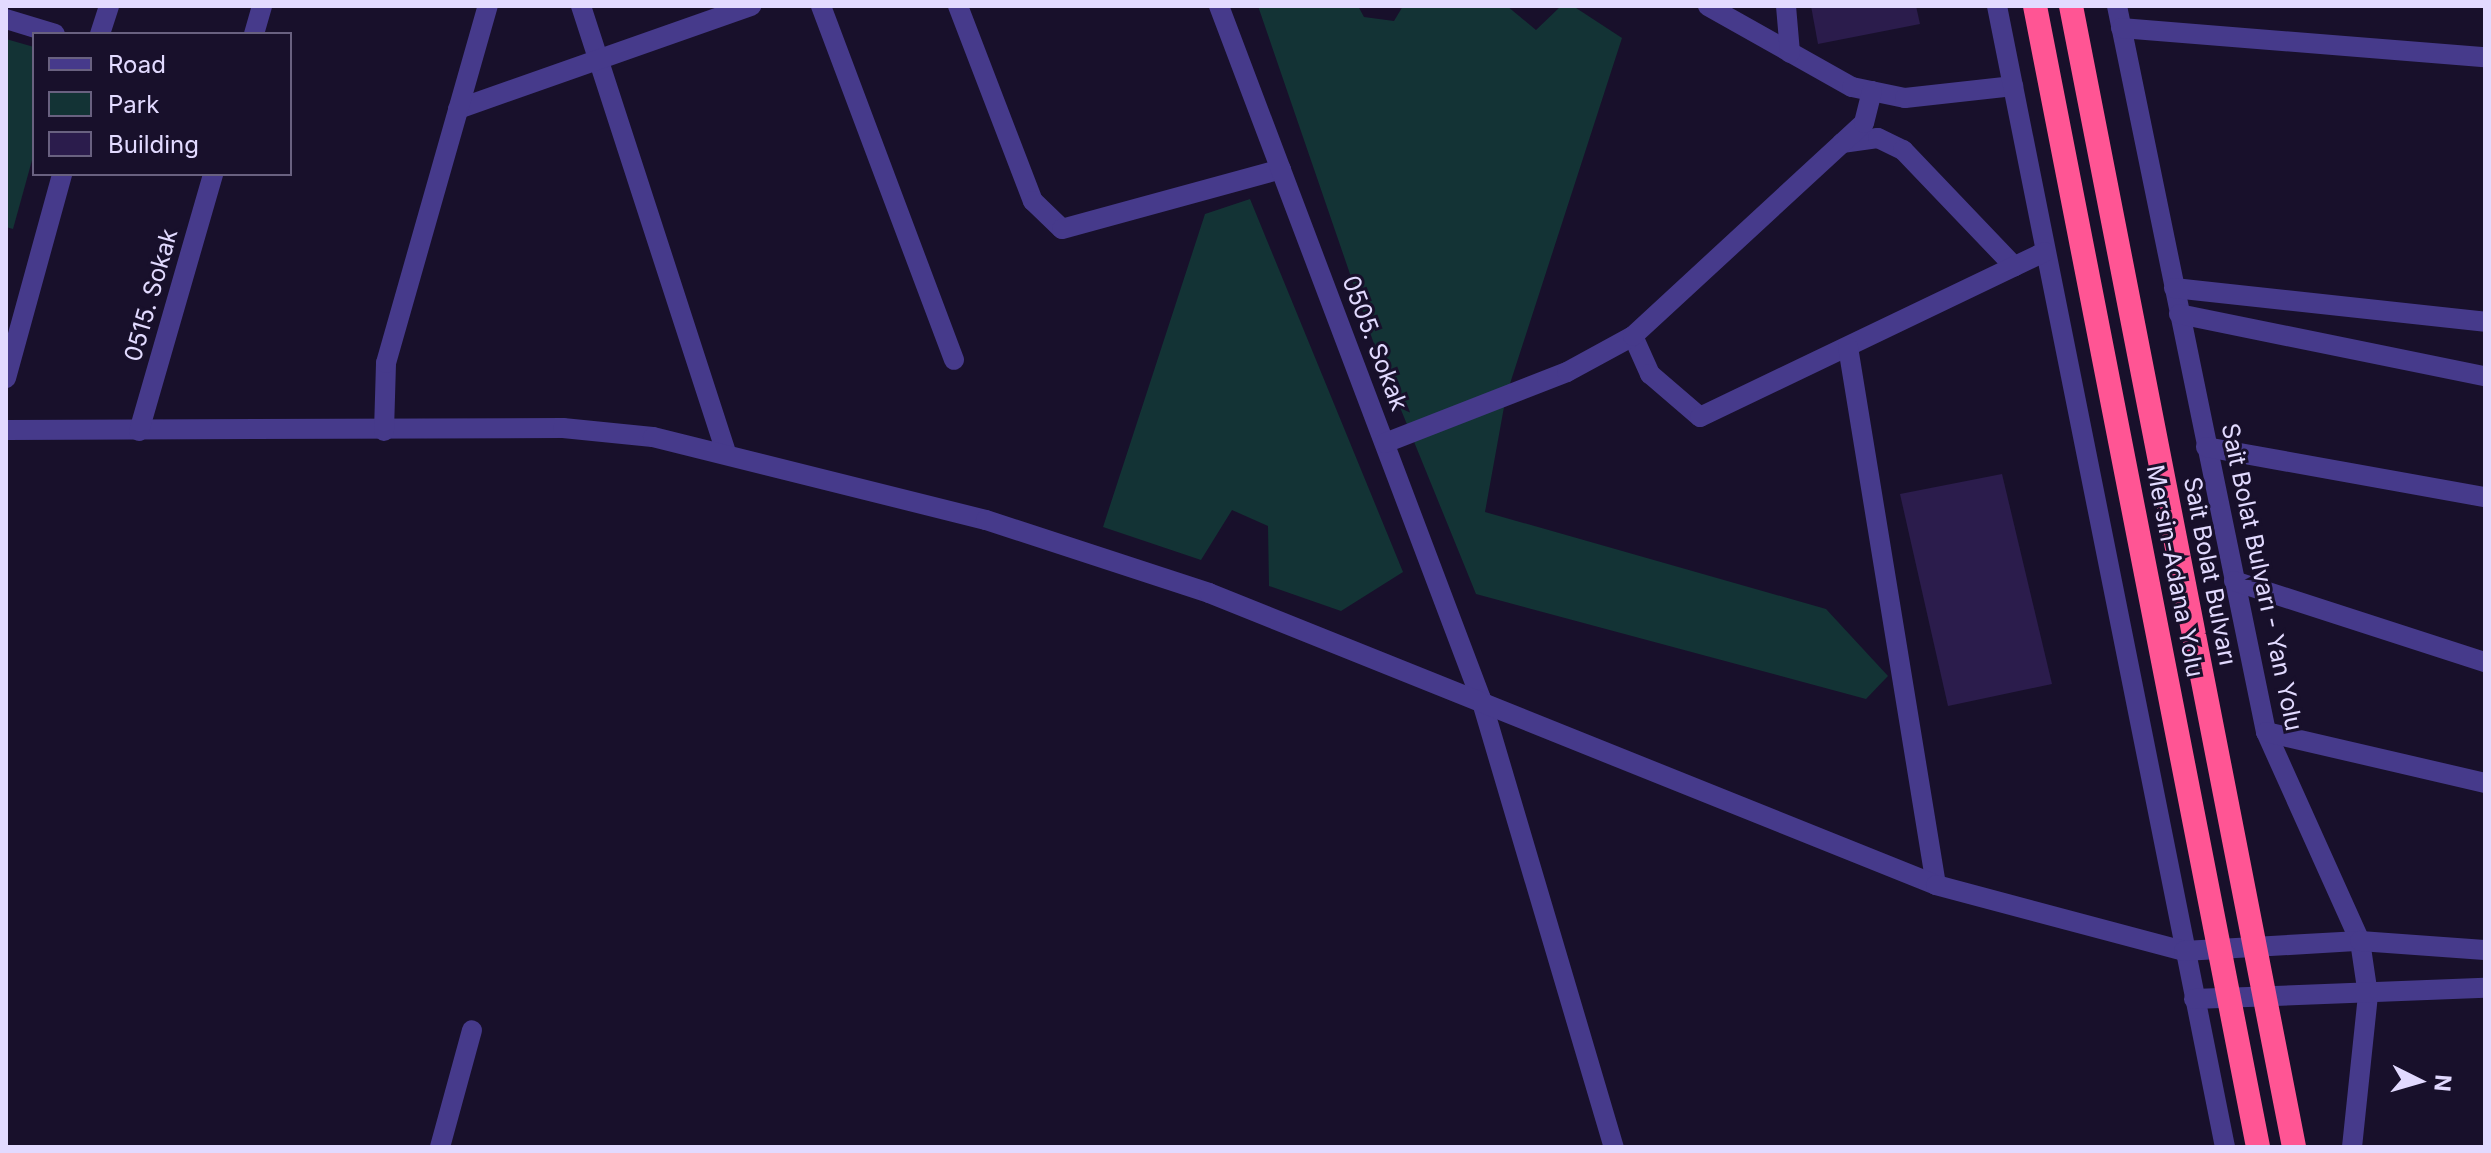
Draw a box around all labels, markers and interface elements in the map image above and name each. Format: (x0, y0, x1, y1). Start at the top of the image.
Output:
legend (32, 32, 292, 176)
text: Road (108, 50, 166, 79)
text: Park (108, 90, 159, 119)
text: Building (108, 130, 199, 159)
street label: 0515. Sokak (118, 225, 184, 365)
street label: 0505. Sokak (1336, 272, 1414, 414)
street label: Sait Bolat Bulvarı - Yan Yolu (2215, 421, 2309, 733)
street label: Mersin-Adana Yolu (2140, 462, 2210, 680)
street label: Sait Bolat Bulvarı (2178, 474, 2242, 668)
north arrow (2379, 1041, 2459, 1121)
text: N (2429, 1074, 2457, 1093)

